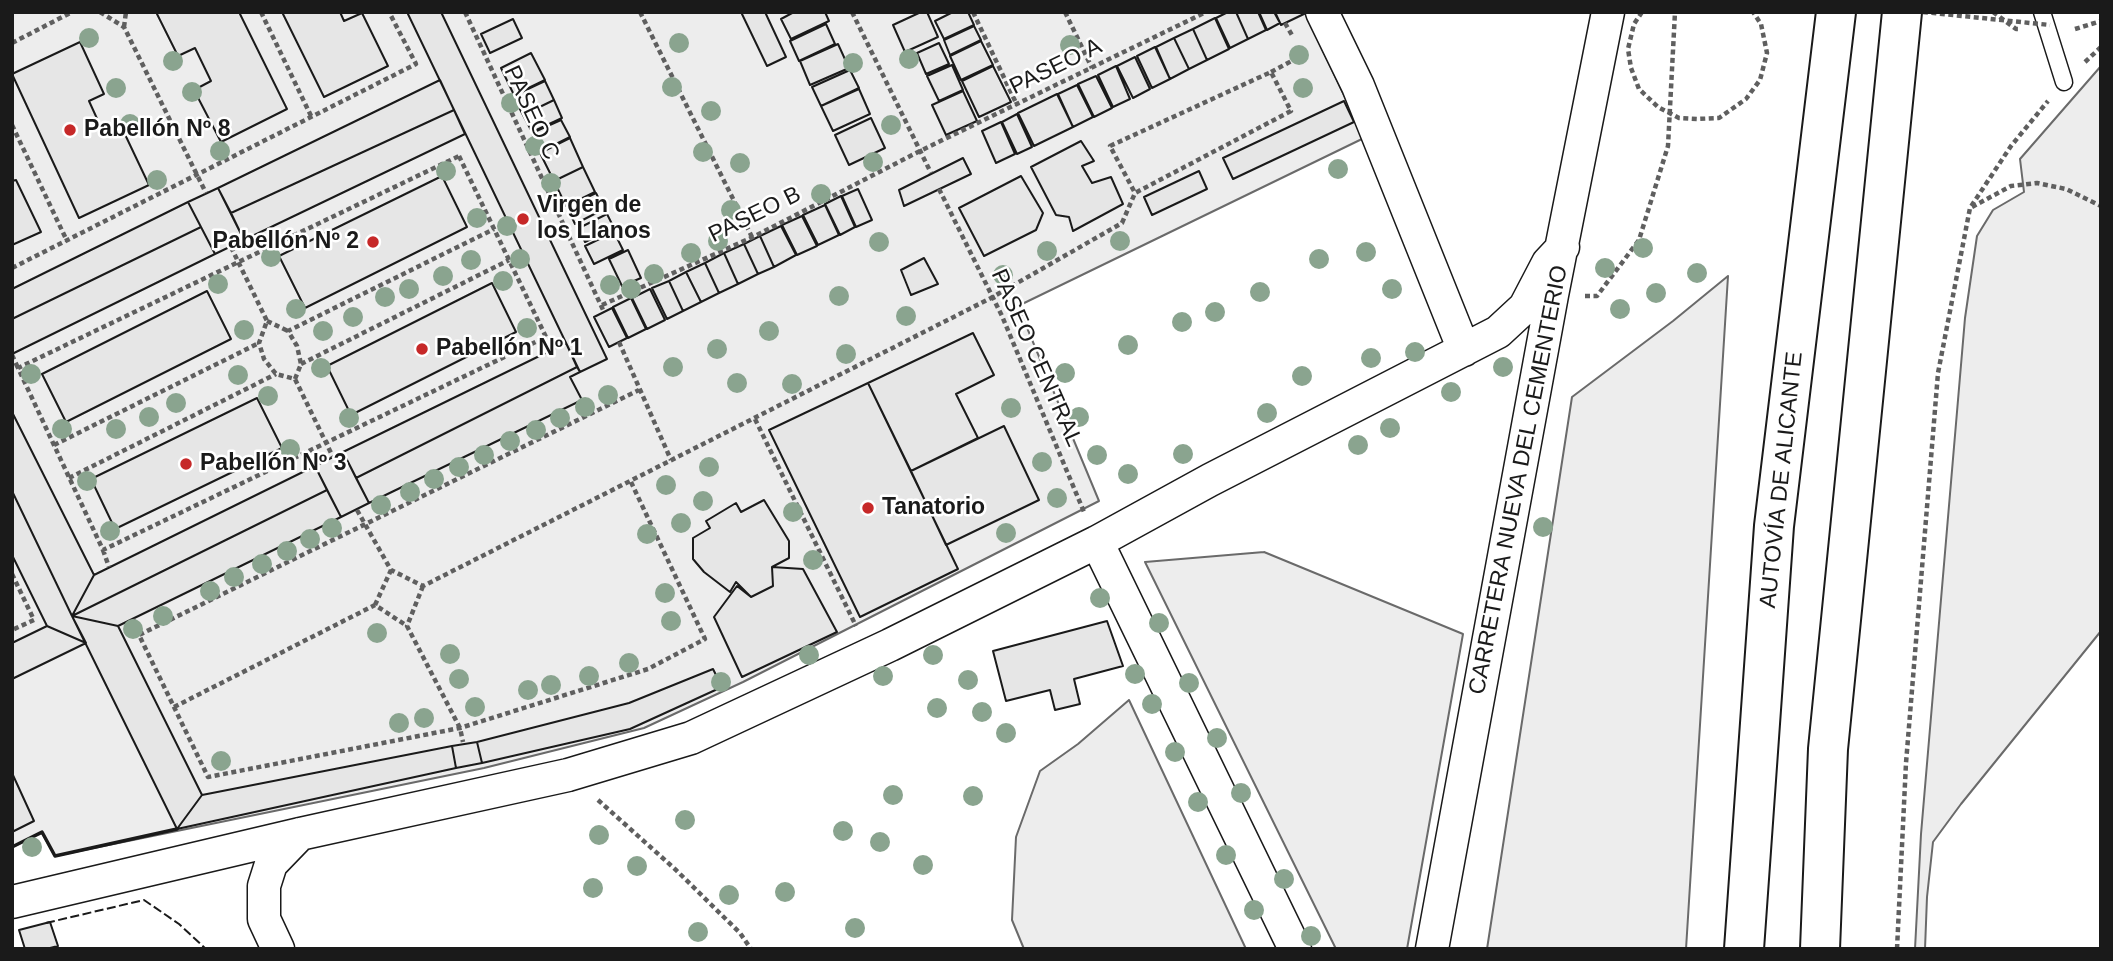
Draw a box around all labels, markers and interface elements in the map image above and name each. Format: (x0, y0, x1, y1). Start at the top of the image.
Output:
street label: PASEO A (1005, 33, 1107, 101)
street label: PASEO C (497, 62, 565, 164)
place label: Pabellón Nº 8 (84, 116, 230, 144)
marker: Pabellón Nº 8 (62, 122, 78, 138)
street label: PASEO B (704, 181, 806, 249)
place label: Virgen de los Llanos (537, 192, 651, 246)
marker: Virgen de los Llanos (515, 211, 531, 227)
place label: Pabellón Nº 2 (213, 228, 359, 256)
marker: Pabellón Nº 2 (365, 234, 381, 250)
street label: CARRETERA NUEVA DEL CEMENTERIO (1464, 263, 1574, 697)
street label: PASEO CENTRAL (984, 265, 1088, 451)
place label: Pabellón Nº 1 (436, 335, 582, 363)
marker: Pabellón Nº 1 (414, 341, 430, 357)
street label: AUTOVÍA DE ALICANTE (1755, 350, 1809, 610)
place label: Pabellón Nº 3 (200, 450, 346, 478)
marker: Pabellón Nº 3 (178, 456, 194, 472)
place label: Tanatorio (882, 494, 985, 522)
marker: Tanatorio (860, 500, 876, 516)

